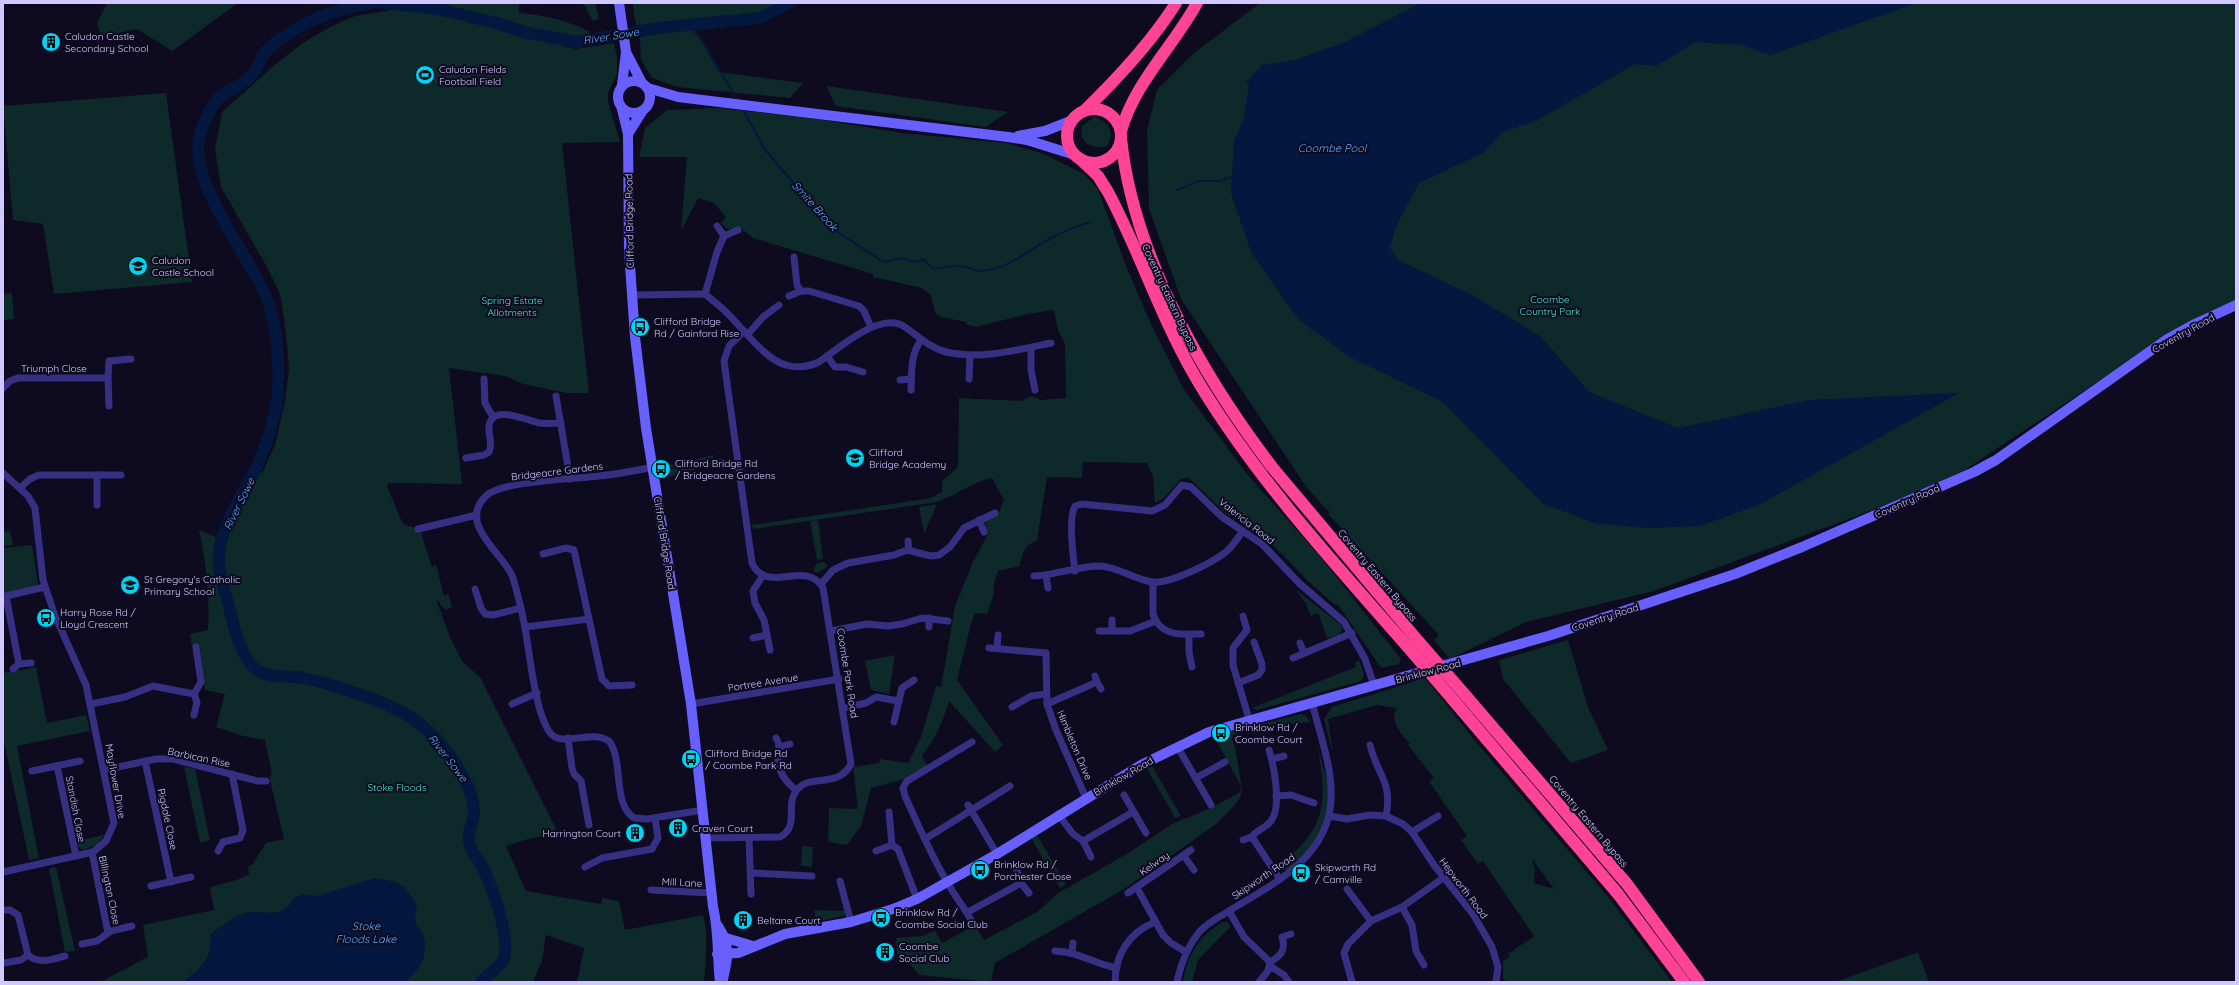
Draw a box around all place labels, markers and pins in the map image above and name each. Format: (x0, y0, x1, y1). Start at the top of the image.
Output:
place label: Caludon Castle Secondary School (65, 30, 149, 55)
building icon: Caludon Castle Secondary School (40, 31, 62, 53)
place label: Caludon Fields Football Field (439, 63, 507, 88)
sports icon: Caludon Fields Football Field (414, 64, 436, 86)
place label: Caludon Castle School (152, 254, 214, 279)
school or university icon: Caludon Castle School (127, 255, 149, 277)
place label: Clifford Bridge Rd / Gainford Rise (654, 315, 740, 340)
bus stop icon: Clifford Bridge Rd / Gainford Rise (629, 316, 651, 338)
place label: Clifford Bridge Academy (869, 446, 946, 471)
school or university icon: Clifford Bridge Academy (844, 447, 866, 469)
place label: Clifford Bridge Rd / Bridgeacre Gardens (675, 457, 776, 482)
bus stop icon: Clifford Bridge Rd / Bridgeacre Gardens (650, 458, 672, 480)
place label: St Gregory's Catholic Primary School (144, 573, 240, 598)
school or university icon: St Gregory's Catholic Primary School (119, 574, 141, 596)
place label: Harry Rose Rd / Lloyd Crescent (60, 606, 137, 631)
bus stop icon: Harry Rose Rd / Lloyd Crescent (35, 607, 57, 629)
place label: Brinklow Rd / Coombe Court (1235, 721, 1303, 746)
bus stop icon: Brinklow Rd / Coombe Court (1210, 722, 1232, 744)
place label: Clifford Bridge Rd / Coombe Park Rd (705, 747, 792, 772)
bus stop icon: Clifford Bridge Rd / Coombe Park Rd (680, 748, 702, 770)
building icon: Craven Court (667, 817, 689, 839)
building icon: Harrington Court (624, 822, 646, 844)
place label: Craven Court (692, 822, 754, 835)
place label: Harrington Court (542, 827, 622, 840)
place label: Brinklow Rd / Porchester Close (994, 858, 1072, 883)
bus stop icon: Brinklow Rd / Porchester Close (969, 859, 991, 881)
place label: Skipworth Rd / Camville (1315, 861, 1376, 886)
bus stop icon: Skipworth Rd / Camville (1290, 862, 1312, 884)
place label: Brinklow Rd / Coombe Social Club (895, 906, 988, 931)
bus stop icon: Brinklow Rd / Coombe Social Club (870, 907, 892, 929)
building icon: Beltane Court (732, 909, 754, 931)
place label: Beltane Court (757, 914, 821, 927)
place label: Coombe Social Club (899, 940, 950, 965)
building icon: Coombe Social Club (874, 941, 896, 963)

